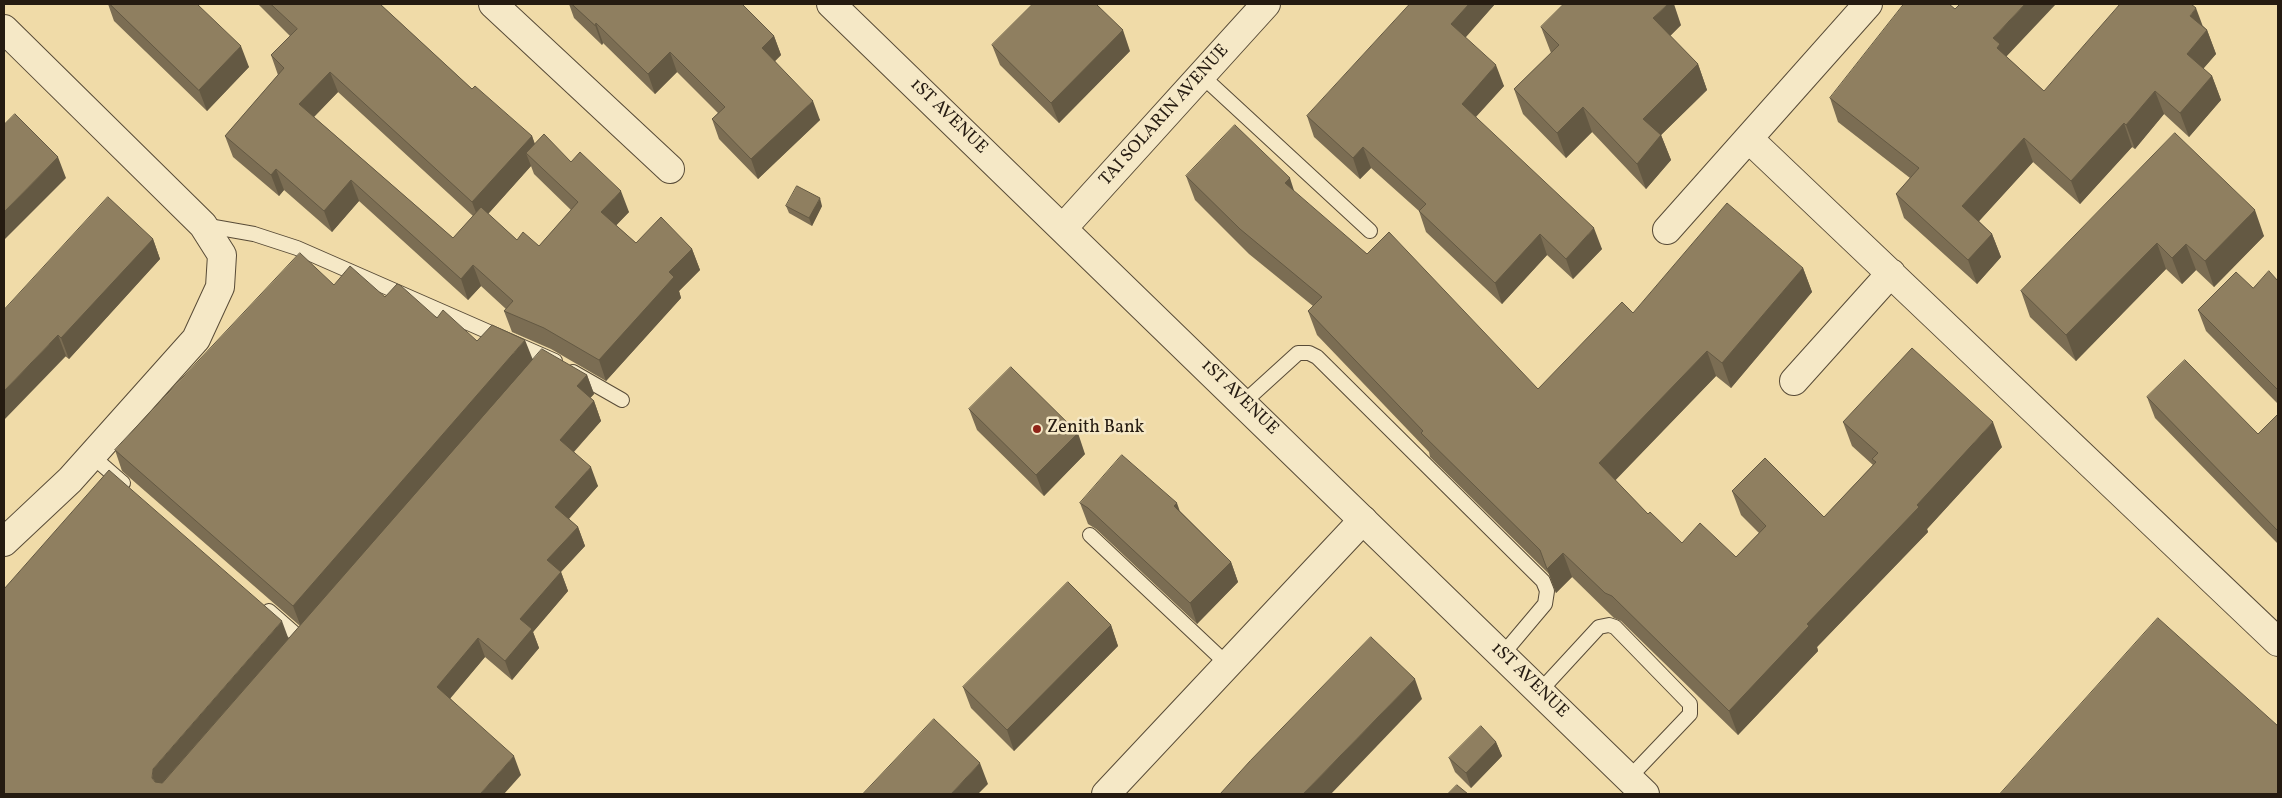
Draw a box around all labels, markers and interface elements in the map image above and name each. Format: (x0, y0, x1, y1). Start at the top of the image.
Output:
street label: TAI SOLARIN AVENUE (1096, 41, 1234, 191)
street label: 1ST AVENUE (905, 75, 991, 159)
street label: 1ST AVENUE (1196, 356, 1282, 440)
place label: Zenith Bank (1047, 418, 1144, 440)
marker: Zenith Bank (1031, 423, 1043, 435)
street label: 1ST AVENUE (1486, 639, 1572, 723)

